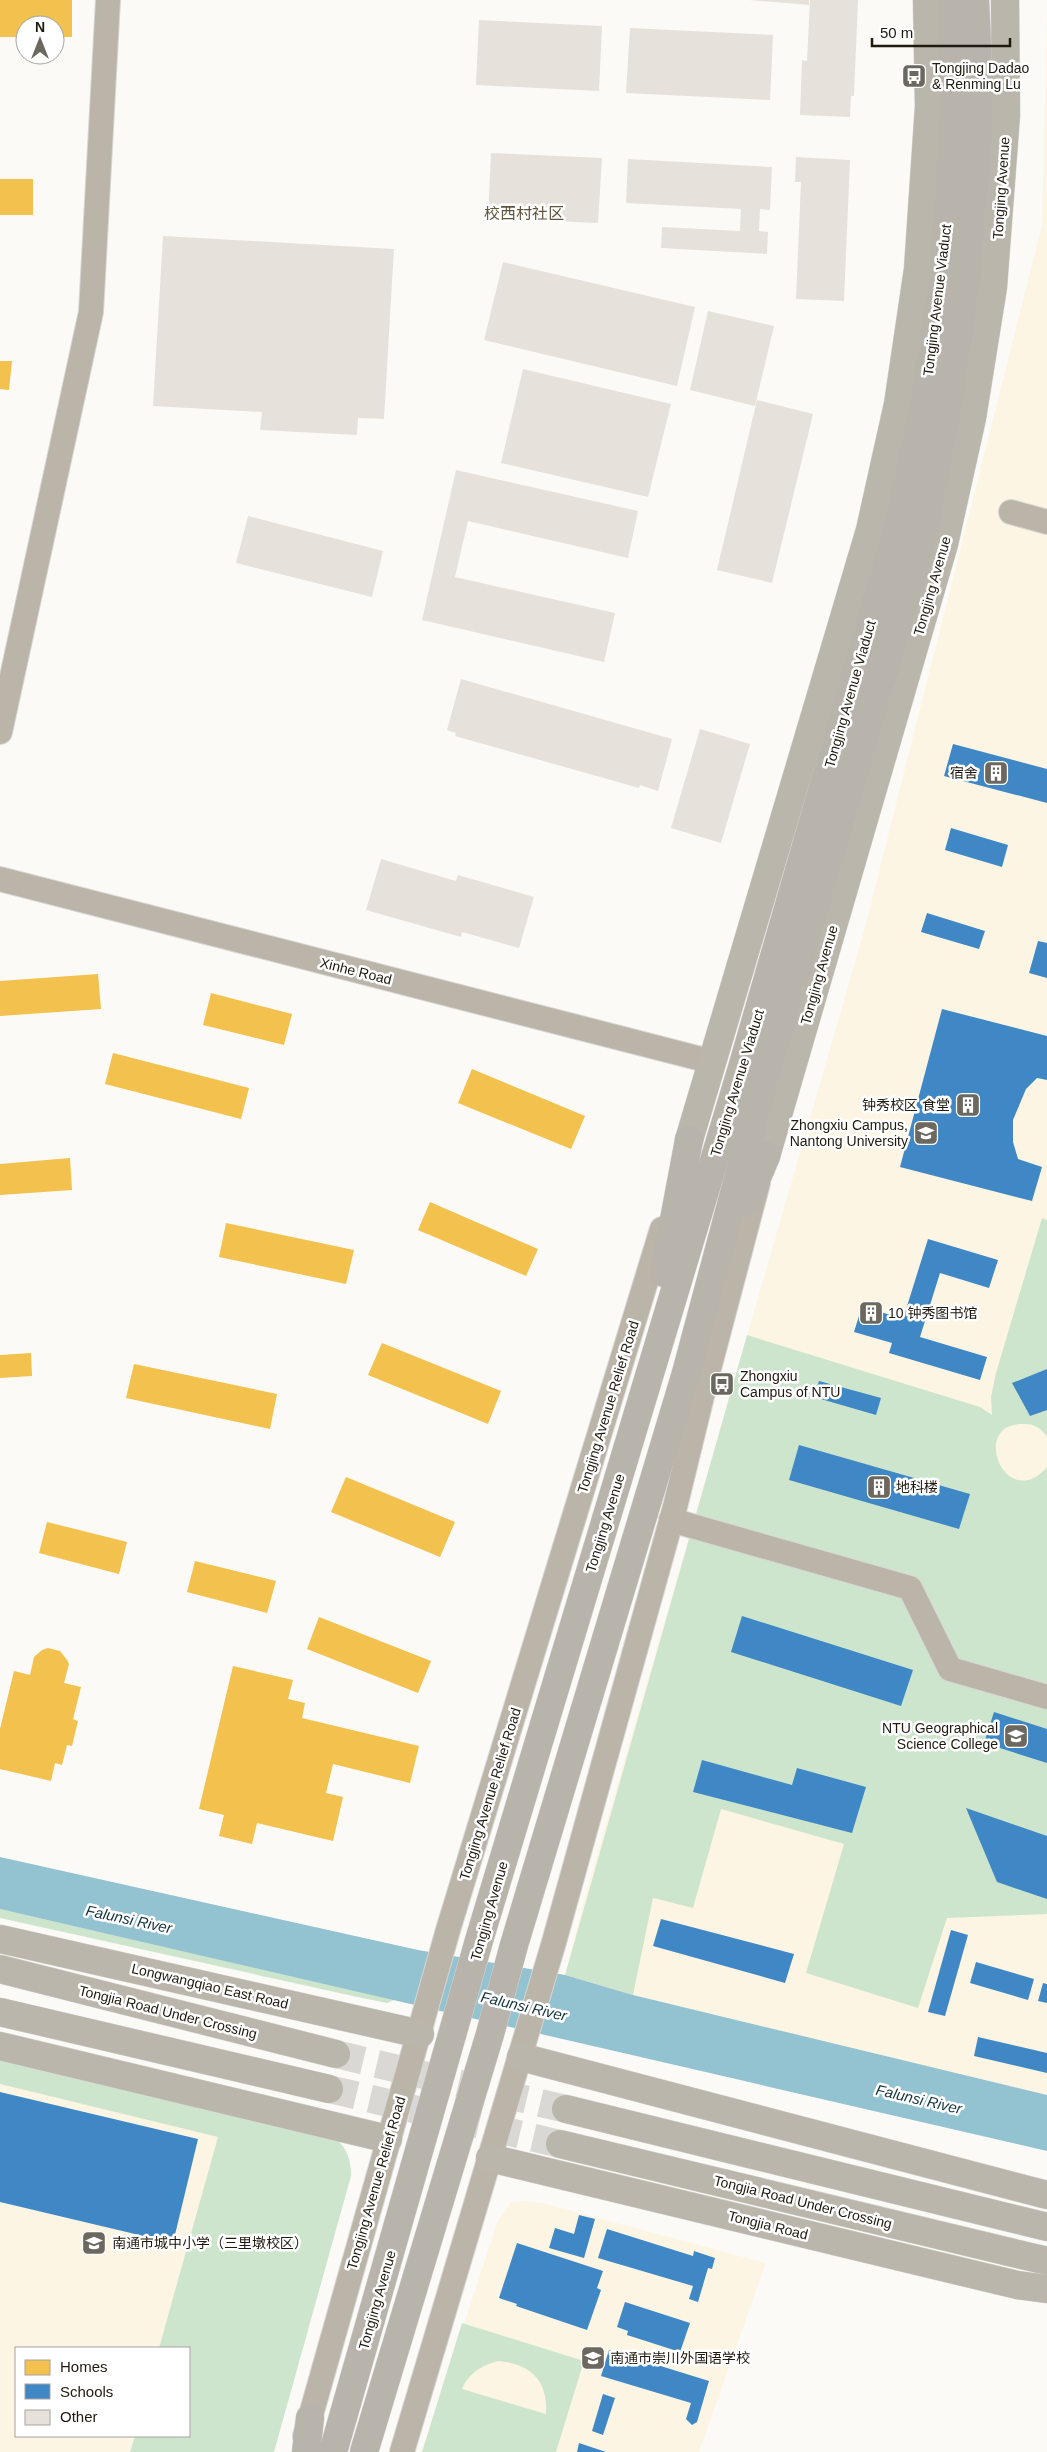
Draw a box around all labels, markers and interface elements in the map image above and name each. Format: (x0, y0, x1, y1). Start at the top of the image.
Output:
north arrow (15, 15, 65, 65)
scale bar (872, 15, 1010, 47)
text: N (35, 19, 45, 35)
text: 50 m (880, 24, 913, 41)
place label: Tongjing Dadao & Renming Lu (932, 60, 1030, 92)
bus stop icon: Tongjing Dadao & Renming Lu (901, 63, 927, 89)
street label: Tongjing Avenue (989, 136, 1013, 240)
district label: 校西村社区 (484, 205, 564, 222)
street label: Tongjing Avenue Viaduct (920, 223, 954, 377)
street label: Tongjing Avenue (910, 534, 954, 637)
street label: Tongjing Avenue Viaduct (821, 618, 879, 770)
building icon: 宿舍 (983, 760, 1009, 786)
place label: 宿舍 (950, 765, 978, 781)
street label: Tongjing Avenue (797, 923, 841, 1026)
street label: Xinhe Road (319, 954, 393, 988)
street label: Tongjing Avenue Viaduct (707, 1007, 767, 1158)
building icon: 钟秀校区 食堂 (955, 1092, 981, 1118)
place label: 钟秀校区 食堂 (862, 1097, 950, 1113)
place label: Zhongxiu Campus, Nantong University (790, 1117, 908, 1149)
school or university icon: Zhongxiu Campus, Nantong University (913, 1120, 939, 1146)
building icon: 10 钟秀图书馆 (858, 1300, 884, 1326)
place label: 10 钟秀图书馆 (888, 1305, 977, 1321)
street label: Tongjing Avenue Relief Road (574, 1319, 642, 1495)
place label: Zhongxiu Campus of NTU (740, 1368, 840, 1400)
bus stop icon: Zhongxiu Campus of NTU (709, 1371, 735, 1397)
street label: Tongjing Avenue (582, 1471, 628, 1574)
building icon: 地科楼 (866, 1474, 892, 1500)
place label: 地科楼 (896, 1479, 938, 1495)
street label: Tongjing Avenue Relief Road (456, 1706, 524, 1882)
place label: NTU Geographical Science College (882, 1720, 998, 1752)
school or university icon: NTU Geographical Science College (1003, 1723, 1029, 1749)
street label: Tongjing Avenue (467, 1859, 511, 1962)
water label: Falunsi River (84, 1902, 175, 1937)
street label: Longwangqiao East Road (130, 1960, 290, 2012)
street label: Tongjia Road Under Crossing (77, 1982, 259, 2042)
water label: Falunsi River (479, 1988, 570, 2024)
water label: Falunsi River (874, 2081, 965, 2117)
street label: Tongjing Avenue Relief Road (344, 2094, 408, 2272)
street label: Tongjia Road Under Crossing (712, 2172, 894, 2232)
street label: Tongjia Road (726, 2207, 810, 2243)
school or university icon: 南通市城中小学（三里墩校区） (81, 2230, 107, 2256)
place label: 南通市城中小学（三里墩校区） (112, 2235, 308, 2251)
street label: Tongjing Avenue (355, 2248, 399, 2351)
school or university icon: 南通市崇川外国语学校 (580, 2345, 606, 2371)
legend (15, 2347, 190, 2437)
place label: 南通市崇川外国语学校 (610, 2350, 750, 2366)
text: Homes (60, 2358, 108, 2375)
text: Schools (60, 2383, 113, 2400)
text: Other (60, 2408, 98, 2425)

